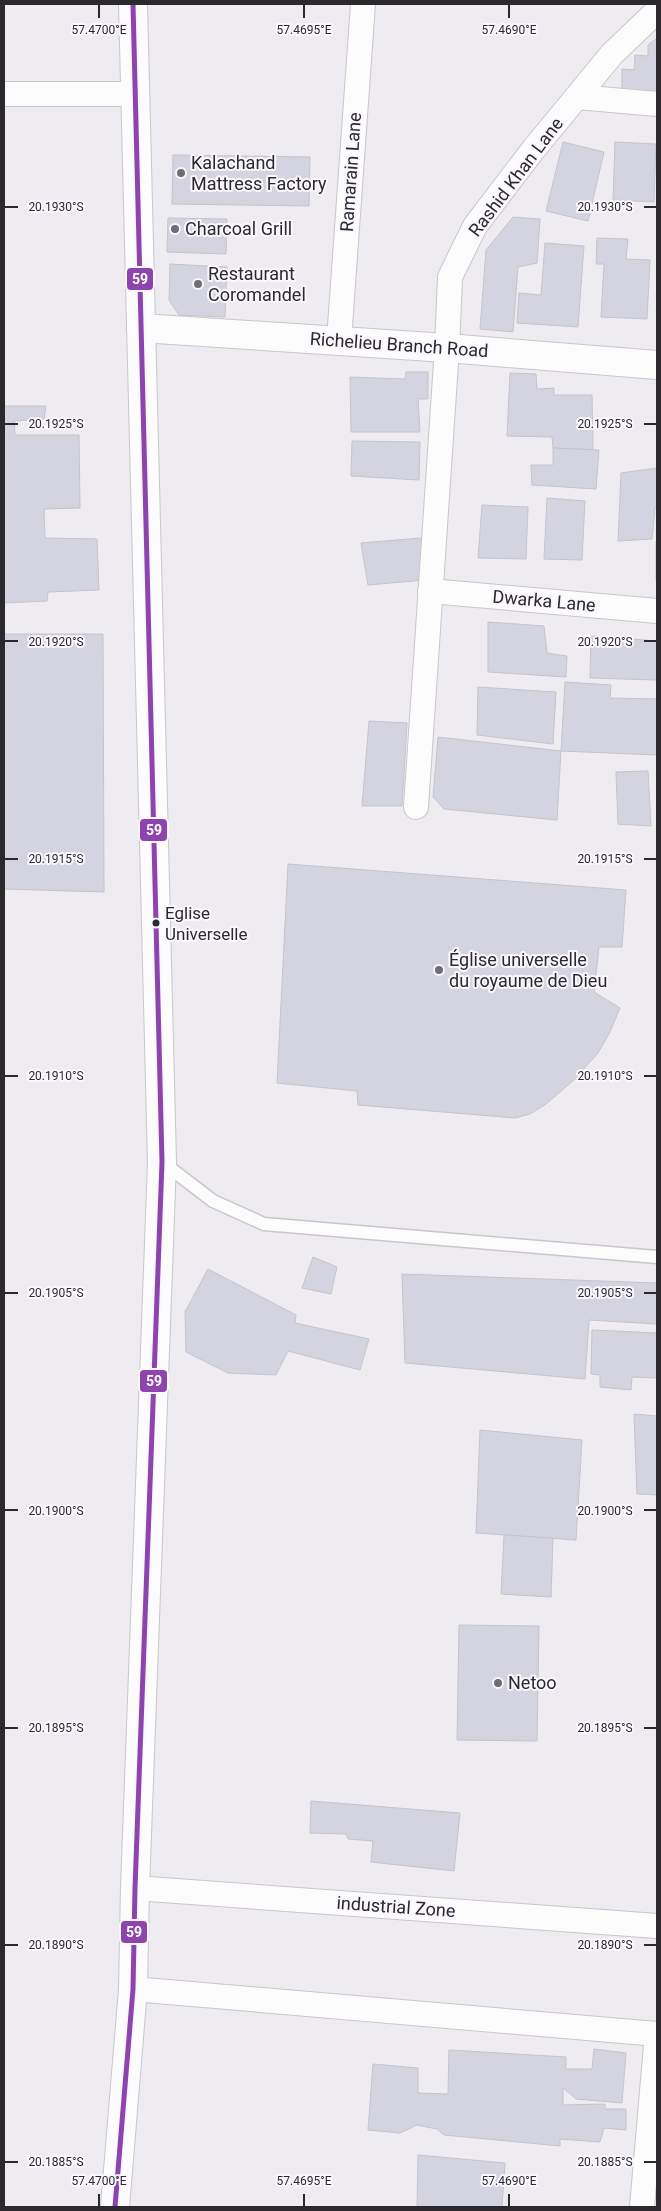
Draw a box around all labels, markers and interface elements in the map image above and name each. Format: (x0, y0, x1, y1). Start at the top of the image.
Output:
text: 57.4700°E (72, 23, 127, 37)
text: 57.4695°E (277, 23, 332, 37)
text: 57.4690°E (482, 23, 537, 37)
street label: Ramarain Lane (336, 111, 365, 232)
street label: Rashid Khan Lane (464, 113, 567, 240)
place label: Kalachand Mattress Factory (191, 152, 327, 194)
marker: Kalachand Mattress Factory (175, 167, 187, 179)
text: 20.1930°S (28, 200, 84, 214)
text: 20.1930°S (577, 200, 633, 214)
place label: Charcoal Grill (185, 218, 292, 239)
marker: Charcoal Grill (169, 223, 181, 235)
place label: Restaurant Coromandel (208, 263, 306, 305)
line badge: 59 (126, 267, 154, 291)
text: 59 (132, 271, 148, 287)
marker: Restaurant Coromandel (192, 278, 204, 290)
street label: Richelieu Branch Road (309, 328, 489, 361)
text: 20.1925°S (28, 417, 84, 431)
text: 20.1925°S (577, 417, 633, 431)
street label: Dwarka Lane (492, 586, 597, 615)
text: 20.1920°S (28, 635, 84, 649)
text: 20.1920°S (577, 635, 633, 649)
line badge: 59 (139, 818, 168, 842)
text: 59 (146, 822, 162, 838)
text: 20.1915°S (28, 852, 84, 866)
text: 20.1915°S (577, 852, 633, 866)
place label: Eglise Universelle (165, 903, 248, 944)
marker: Eglise Universelle (151, 918, 161, 928)
place label: Église universelle du royaume de Dieu (449, 949, 607, 991)
marker: Église universelle du royaume de Dieu (433, 964, 445, 976)
text: 20.1910°S (28, 1069, 84, 1083)
text: 20.1910°S (577, 1069, 633, 1083)
text: 20.1905°S (28, 1286, 84, 1300)
text: 20.1905°S (577, 1286, 633, 1300)
line badge: 59 (139, 1369, 168, 1393)
text: 59 (146, 1373, 162, 1389)
text: 20.1900°S (28, 1504, 84, 1518)
text: 20.1900°S (577, 1504, 633, 1518)
place label: Netoo (508, 1672, 557, 1693)
marker: Netoo (492, 1677, 504, 1689)
text: 20.1895°S (28, 1721, 84, 1735)
text: 20.1895°S (577, 1721, 633, 1735)
street label: industrial Zone (336, 1892, 456, 1921)
line badge: 59 (120, 1920, 148, 1944)
text: 59 (126, 1924, 142, 1940)
text: 20.1890°S (28, 1938, 84, 1952)
text: 20.1890°S (577, 1938, 633, 1952)
text: 20.1885°S (28, 2155, 84, 2169)
text: 20.1885°S (577, 2155, 633, 2169)
text: 57.4700°E (72, 2174, 127, 2188)
text: 57.4695°E (277, 2174, 332, 2188)
text: 57.4690°E (482, 2174, 537, 2188)

